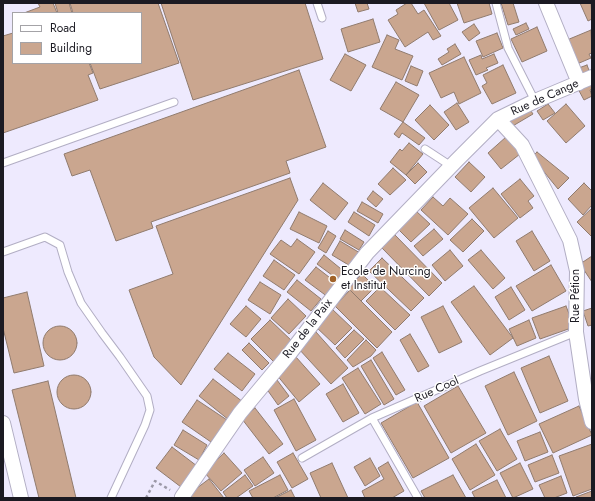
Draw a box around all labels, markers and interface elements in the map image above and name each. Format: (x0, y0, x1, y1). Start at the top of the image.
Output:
legend (12, 12, 142, 64)
text: Road (50, 19, 76, 37)
text: Building (50, 39, 92, 57)
street label: Rue de Cange (509, 77, 581, 119)
place label: Ecole de Nurcing et Institut (341, 265, 431, 293)
street label: Rue Pétion (569, 269, 583, 323)
marker: Ecole de Nurcing et Institut (328, 274, 338, 284)
street label: Rue de la Paix (280, 296, 336, 362)
street label: Rue Cool (413, 374, 461, 406)

